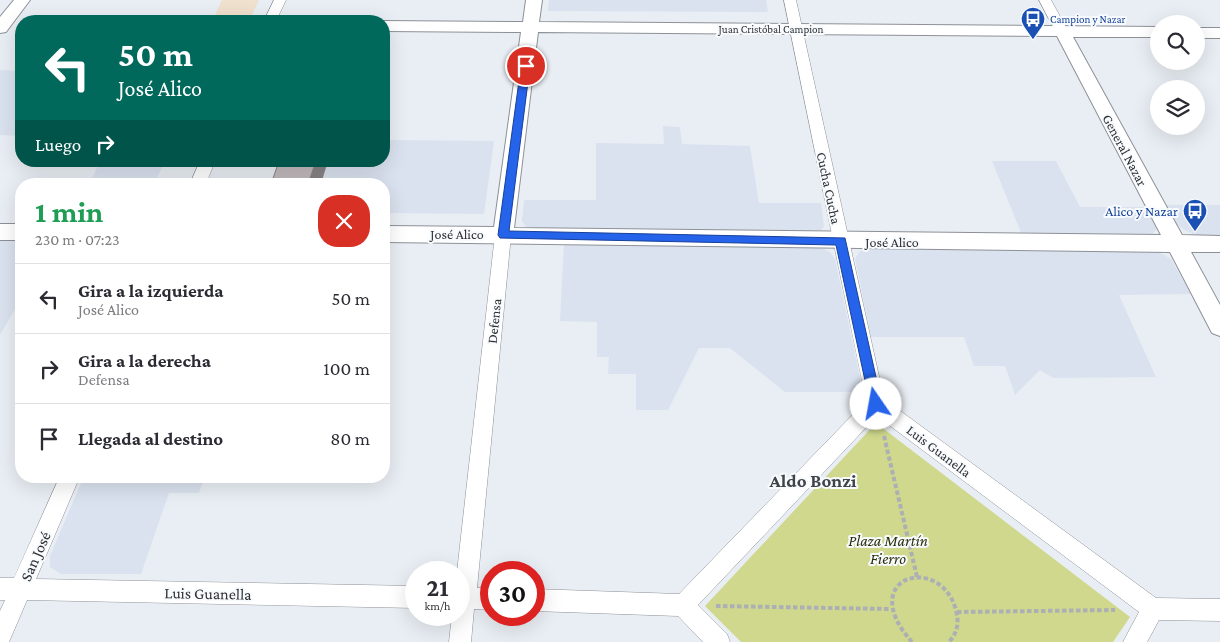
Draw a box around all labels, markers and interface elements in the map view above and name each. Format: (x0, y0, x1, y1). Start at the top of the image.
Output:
bus stop icon: Campion y Nazar (1020, 6, 1046, 40)
place label: Campion y Nazar (1050, 13, 1126, 26)
map controls (1150, 15, 1205, 135)
button: search (1150, 15, 1205, 70)
street label: Juan Cristóbal Campion (718, 23, 824, 36)
icon: left (35, 35, 100, 100)
text: 50 m (118, 35, 193, 74)
pin (505, 45, 547, 87)
icon: arrive (512, 52, 540, 80)
text: José Alico (118, 76, 202, 101)
button: layers (1150, 80, 1205, 135)
street label: General Nazar (1099, 111, 1151, 189)
icon: right (91, 130, 119, 158)
text: Luego (35, 134, 81, 155)
street label: Cucha Cucha (814, 150, 845, 226)
text: 1 min (35, 195, 103, 228)
button: close (318, 195, 370, 247)
bus stop icon: Alico y Nazar (1182, 198, 1208, 232)
place label: Alico y Nazar (1105, 203, 1178, 219)
street label: José Alico (428, 226, 484, 242)
text: 230 m · 07:23 (35, 231, 120, 248)
street label: José Alico (863, 234, 919, 250)
text: Gira a la izquierda (78, 280, 224, 301)
icon: left (35, 285, 63, 313)
text: 50 m (331, 288, 370, 309)
street label: Defensa (484, 297, 504, 344)
text: José Alico (78, 301, 139, 318)
text: Gira a la derecha (78, 350, 211, 371)
icon: right (35, 355, 63, 383)
text: 100 m (323, 358, 370, 379)
text: Defensa (78, 371, 130, 388)
position arrow (849, 377, 901, 429)
street label: Luis Guanella (904, 422, 975, 481)
icon: arrive (35, 425, 63, 453)
text: Llegada al destino (78, 428, 223, 449)
text: 80 m (330, 428, 370, 449)
district label: Aldo Bonzi (769, 470, 857, 491)
street label: San José (17, 529, 55, 584)
park label: Plaza Martín Fierro (848, 532, 928, 567)
speed limit sign: 30 (480, 561, 545, 626)
text: 21 (426, 574, 449, 601)
street label: Luis Guanella (164, 584, 252, 603)
text: km/h (425, 599, 450, 613)

